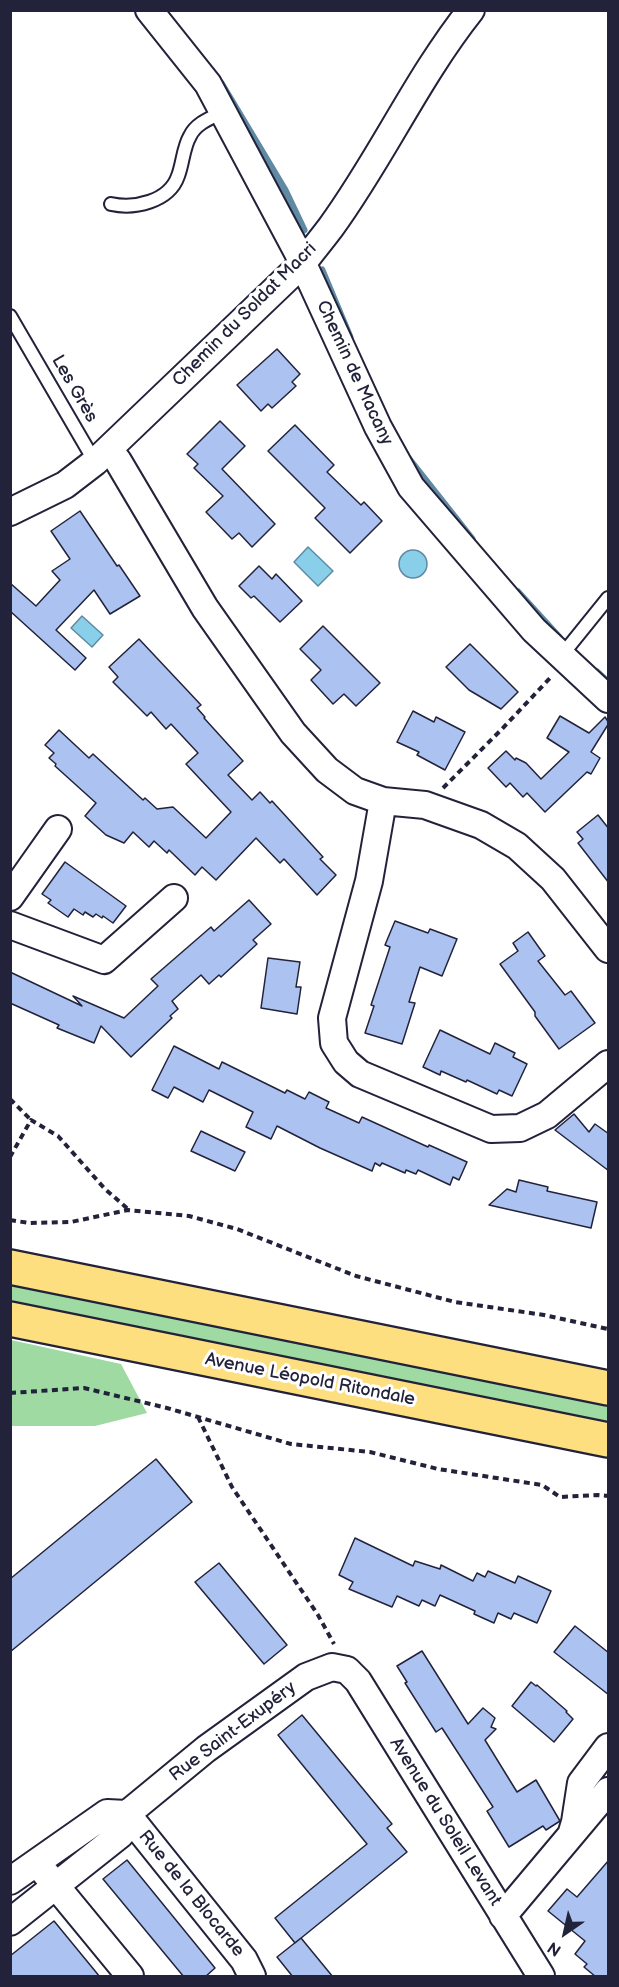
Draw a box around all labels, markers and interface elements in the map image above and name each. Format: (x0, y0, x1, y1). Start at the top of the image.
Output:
street label: Chemin du Soldat Macri (169, 239, 321, 391)
street label: Chemin de Macany (311, 297, 397, 449)
street label: Les Grès (46, 352, 102, 426)
street label: Avenue Léopold Ritondale (203, 1349, 417, 1411)
street label: Rue Saint-Exupéry (166, 1677, 300, 1787)
street label: Avenue du Soleil Levant (384, 1734, 506, 1910)
street label: Rue de la Blocarde (133, 1826, 249, 1962)
north arrow (535, 1903, 595, 1963)
text: N (544, 1937, 565, 1960)

